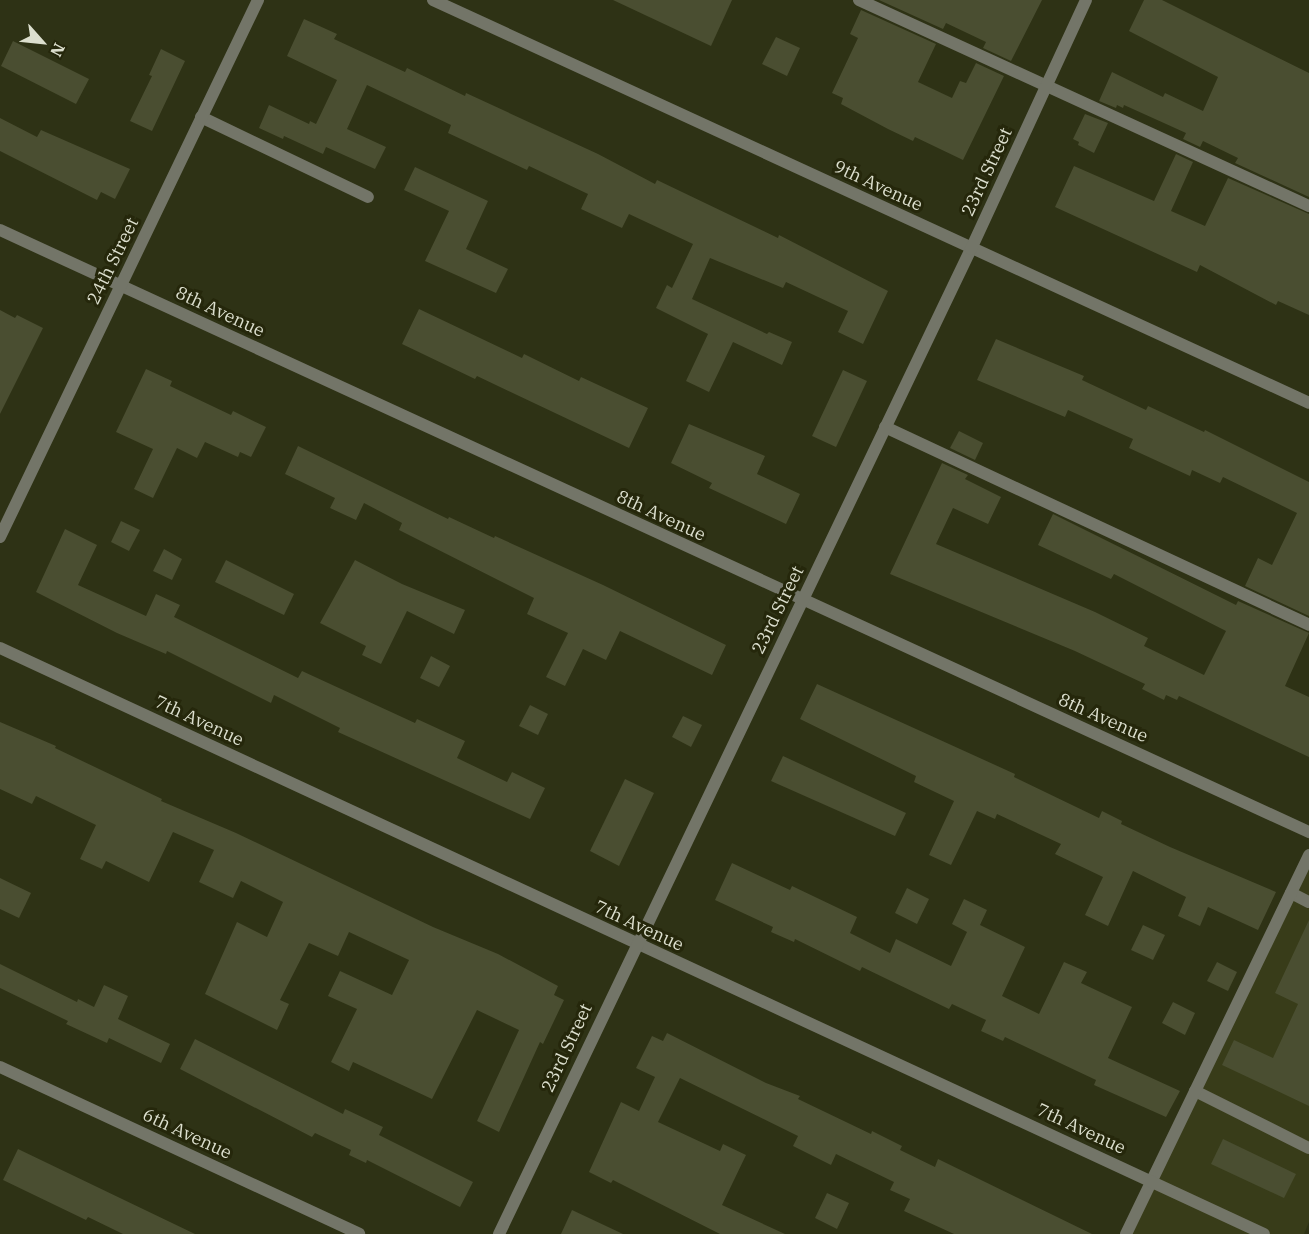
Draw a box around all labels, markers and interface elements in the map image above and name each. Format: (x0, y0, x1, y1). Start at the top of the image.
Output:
north arrow (12, 12, 72, 72)
text: N (46, 40, 70, 60)
street label: 23rd Street (957, 124, 1017, 220)
street label: 9th Avenue (830, 156, 926, 216)
street label: 24th Street (83, 214, 143, 308)
street label: 8th Avenue (172, 282, 268, 342)
street label: 8th Avenue (613, 486, 709, 546)
street label: 23rd Street (747, 562, 809, 658)
street label: 8th Avenue (1055, 689, 1151, 747)
street label: 7th Avenue (151, 691, 247, 751)
street label: 7th Avenue (591, 896, 687, 956)
street label: 23rd Street (537, 1000, 597, 1096)
street label: 7th Avenue (1033, 1099, 1129, 1159)
street label: 6th Avenue (139, 1104, 235, 1164)

